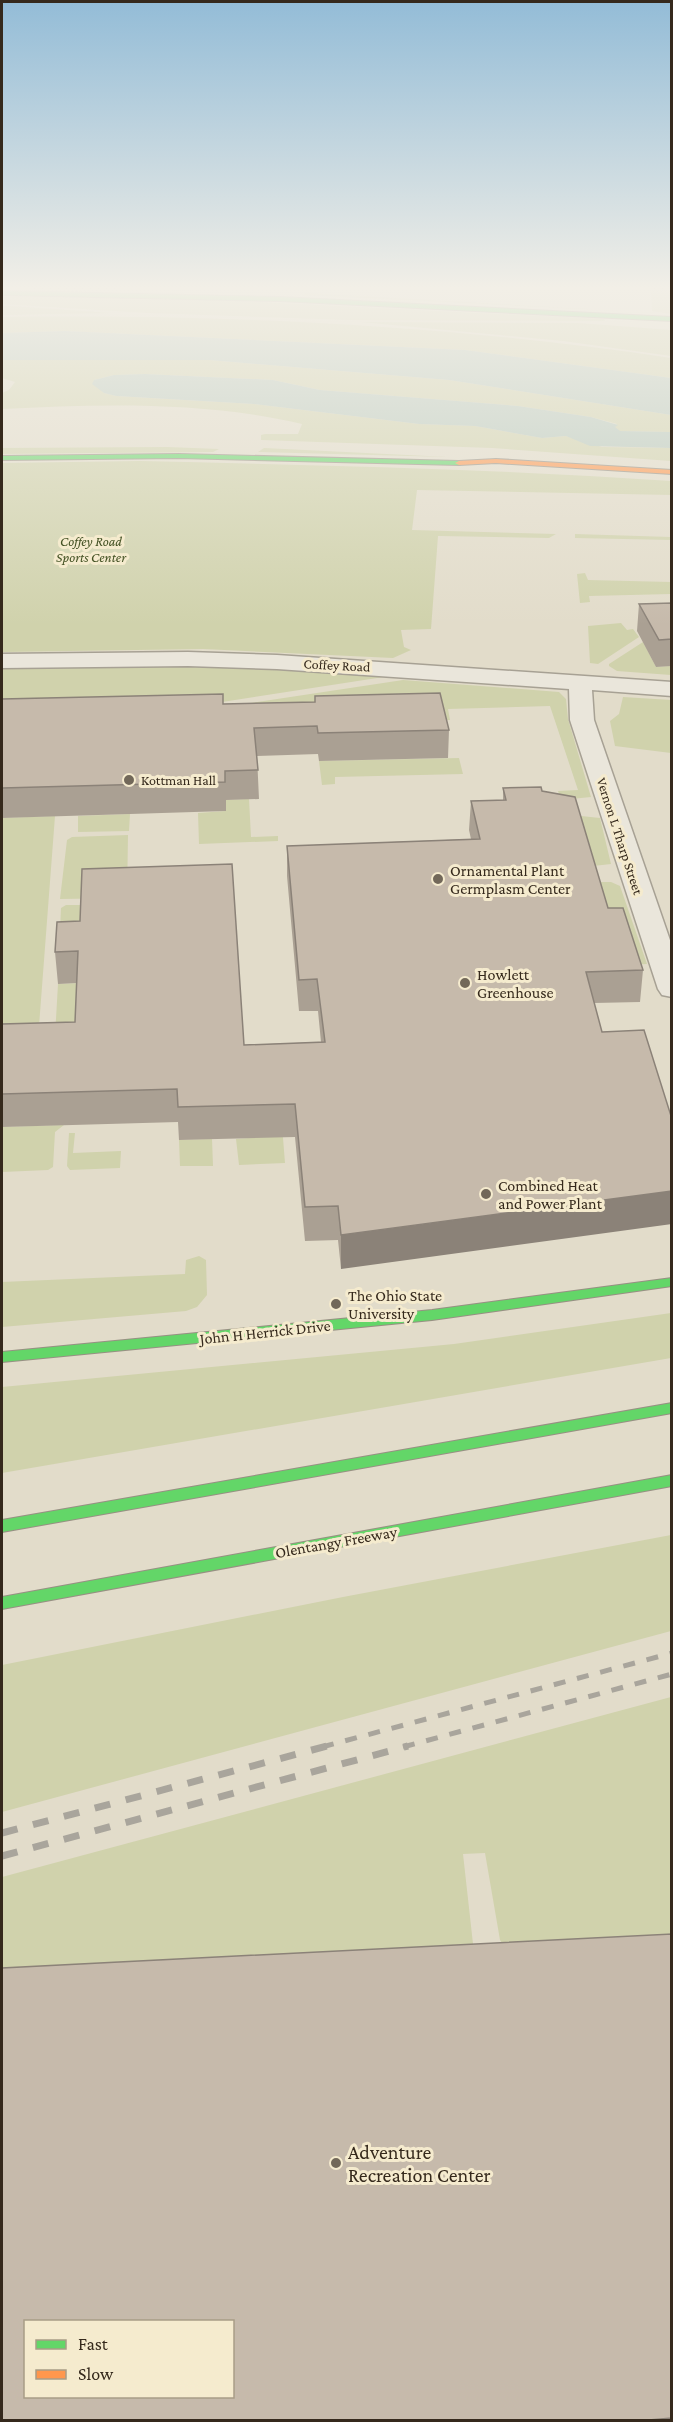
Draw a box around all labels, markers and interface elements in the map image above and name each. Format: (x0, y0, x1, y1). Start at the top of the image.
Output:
park label: Coffey Road Sports Center (56, 533, 127, 565)
street label: Coffey Road (303, 655, 371, 675)
place label: Kottman Hall (141, 772, 216, 788)
marker: Kottman Hall (122, 773, 136, 787)
street label: Vernon L Tharp Street (594, 775, 647, 897)
place label: Ornamental Plant Germplasm Center (450, 862, 571, 898)
marker: Ornamental Plant Germplasm Center (431, 872, 445, 886)
place label: Howlett Greenhouse (477, 966, 553, 1001)
marker: Howlett Greenhouse (458, 976, 472, 990)
place label: Combined Heat and Power Plant (498, 1177, 603, 1212)
marker: Combined Heat and Power Plant (479, 1187, 493, 1201)
place label: The Ohio State University (348, 1287, 442, 1323)
marker: The Ohio State University (329, 1297, 343, 1311)
street label: John H Herrick Drive (197, 1317, 331, 1349)
street label: Olentangy Freeway (274, 1523, 399, 1562)
place label: Adventure Recreation Center (348, 2141, 491, 2186)
marker: Adventure Recreation Center (329, 2156, 343, 2170)
legend (24, 2320, 234, 2398)
text: Fast (78, 2334, 109, 2354)
text: Slow (78, 2364, 114, 2384)

